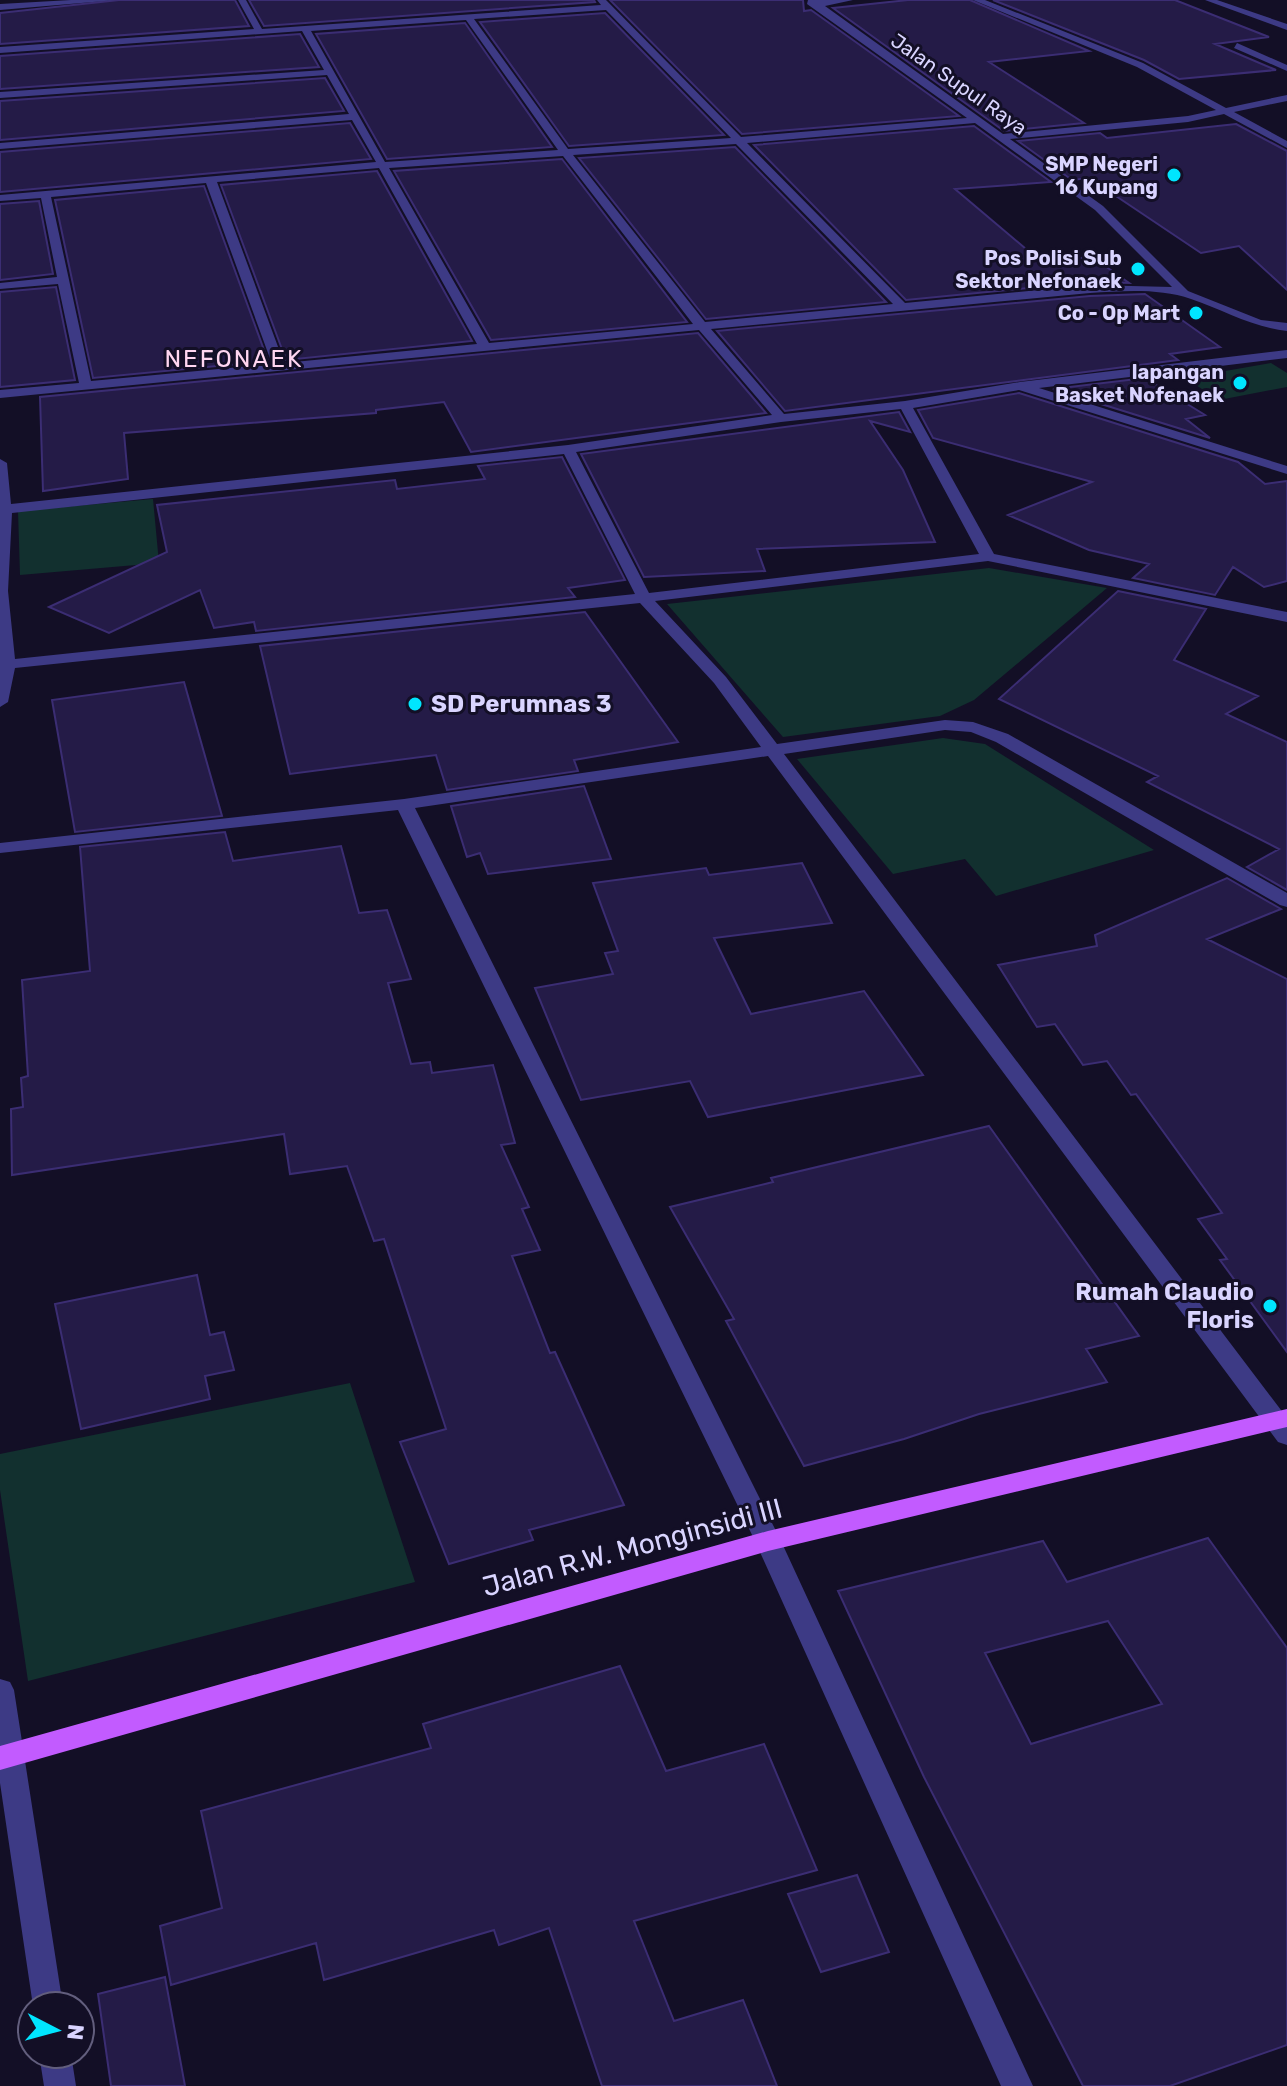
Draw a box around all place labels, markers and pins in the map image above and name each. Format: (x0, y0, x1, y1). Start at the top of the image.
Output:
place label: SMP Negeri 16 Kupang (1045, 152, 1158, 199)
marker: SMP Negeri 16 Kupang (1165, 166, 1183, 184)
place label: Pos Polisi Sub Sektor Nefonaek (955, 246, 1122, 293)
marker: Pos Polisi Sub Sektor Nefonaek (1129, 260, 1147, 278)
place label: Co - Op Mart (1058, 301, 1180, 325)
marker: Co - Op Mart (1187, 304, 1205, 322)
place label: lapangan Basket Nofenaek (1055, 360, 1224, 407)
marker: lapangan Basket Nofenaek (1231, 374, 1249, 392)
place label: SD Perumnas 3 (431, 690, 612, 718)
marker: SD Perumnas 3 (406, 695, 424, 713)
place label: Rumah Claudio Floris (1075, 1278, 1254, 1334)
marker: Rumah Claudio Floris (1261, 1297, 1279, 1315)

